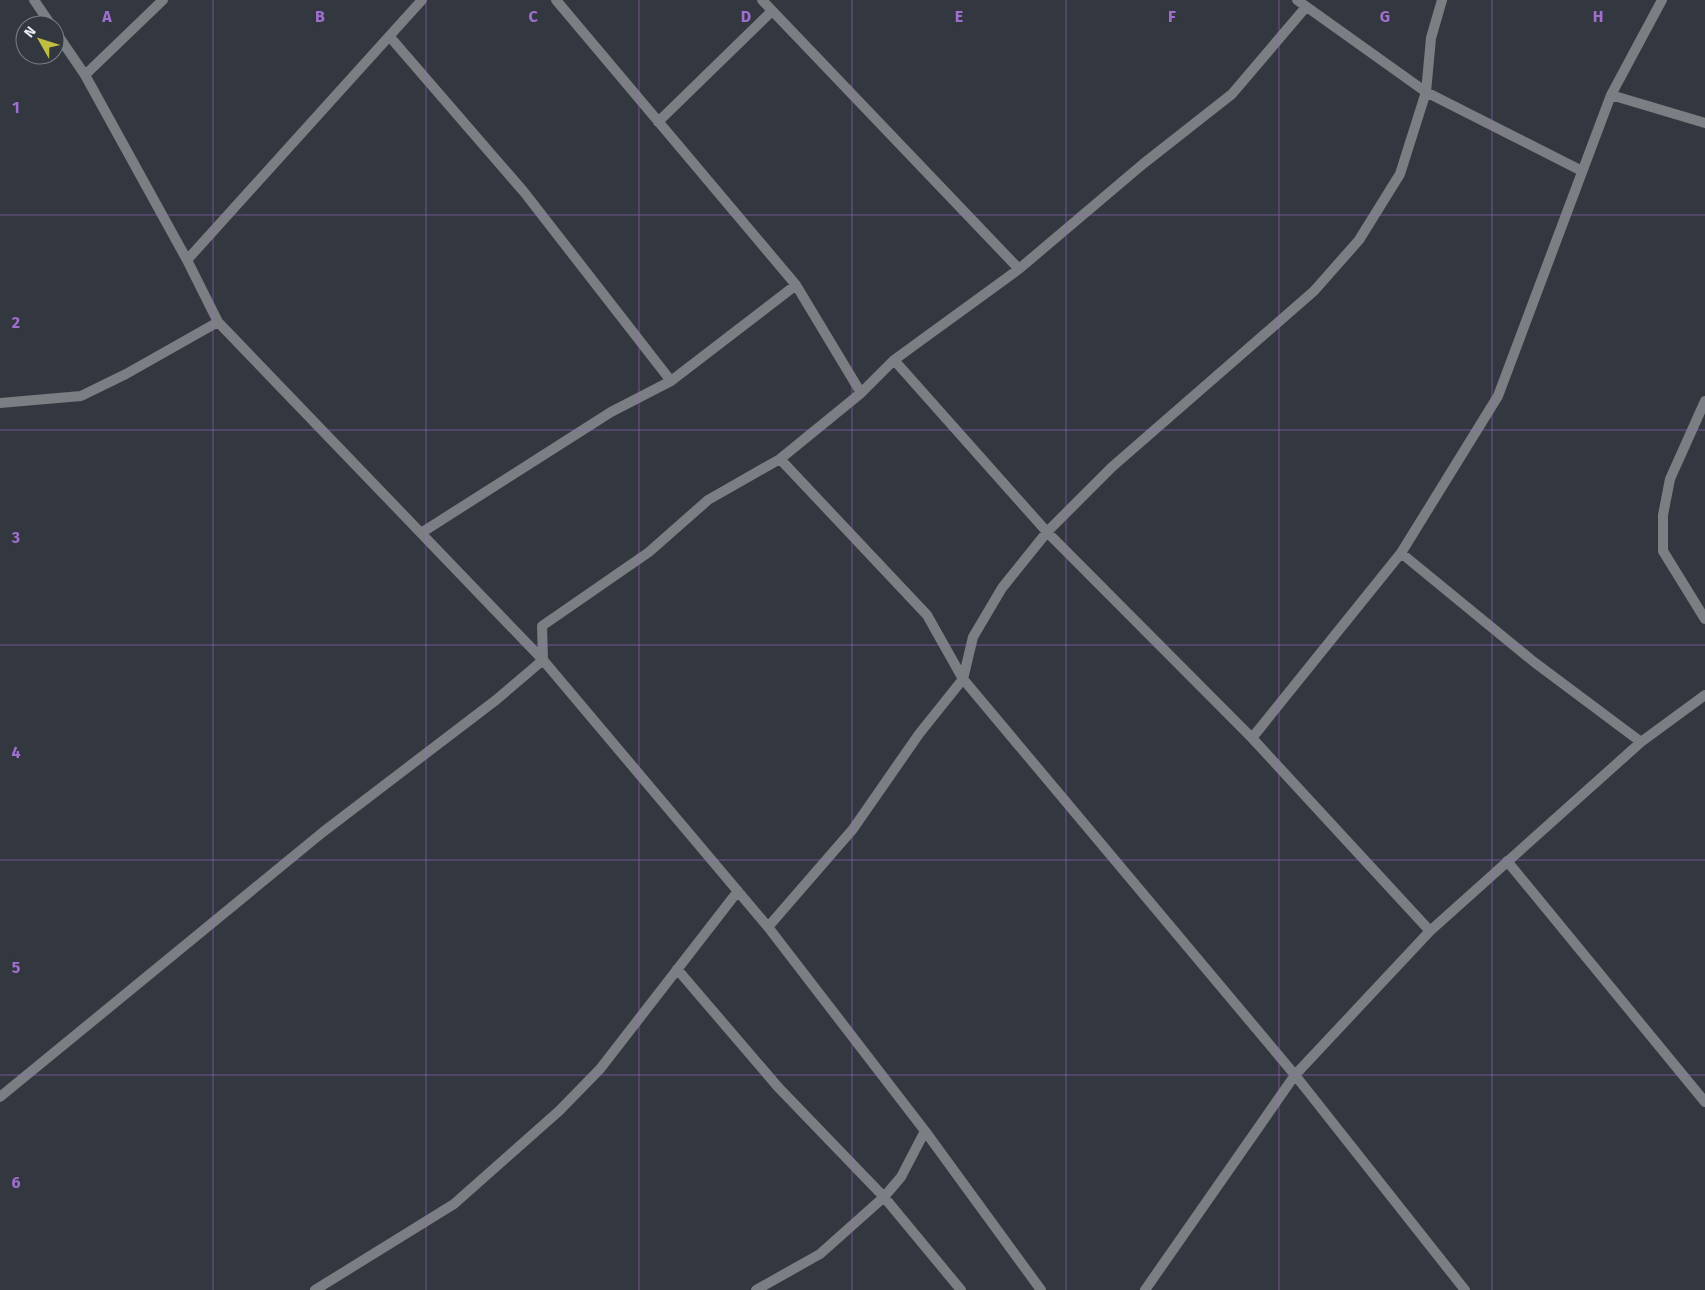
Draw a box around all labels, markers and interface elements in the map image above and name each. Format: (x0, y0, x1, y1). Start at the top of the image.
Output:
text: A (101, 7, 112, 26)
text: B (315, 7, 325, 26)
text: C (528, 7, 538, 26)
text: D (741, 7, 751, 26)
text: E (955, 7, 963, 26)
text: F (1168, 7, 1176, 26)
text: G (1380, 7, 1390, 26)
text: H (1593, 7, 1603, 26)
north arrow (15, 15, 65, 65)
text: N (21, 23, 40, 41)
text: 1 (12, 98, 20, 117)
text: 2 (12, 313, 20, 332)
text: 3 (11, 528, 20, 547)
text: 4 (11, 743, 21, 762)
text: 5 (12, 958, 21, 977)
text: 6 (11, 1173, 21, 1192)

